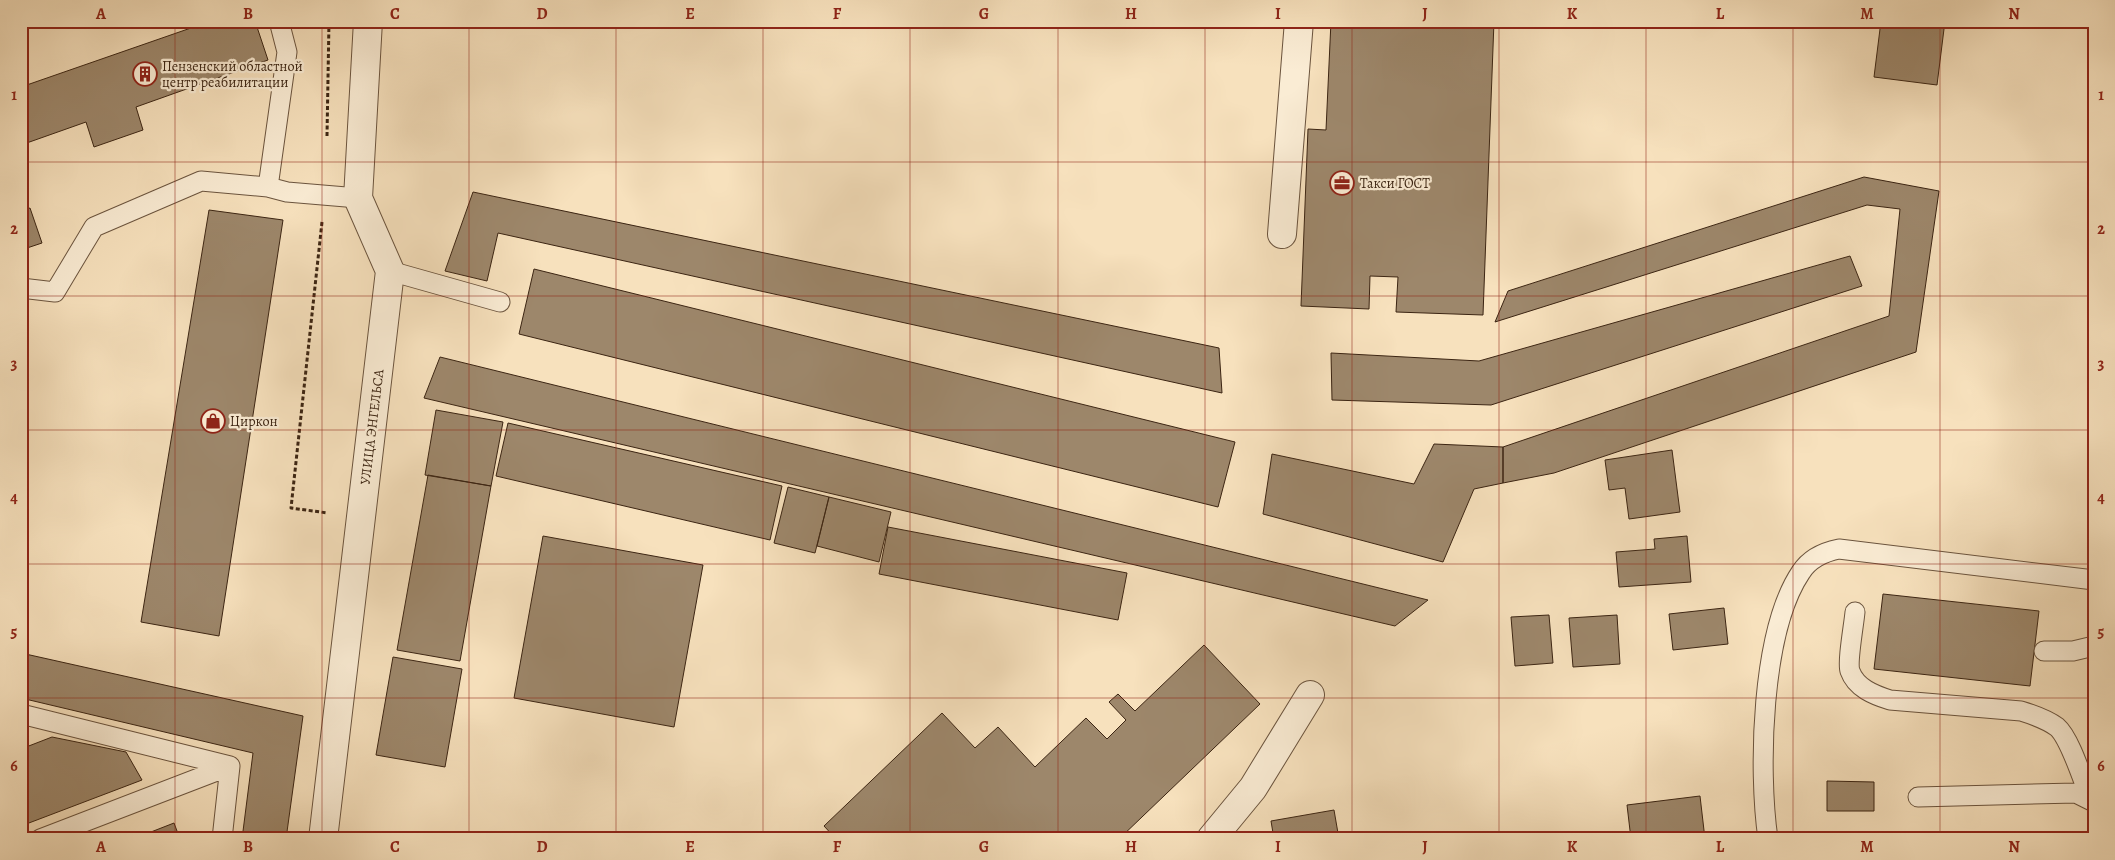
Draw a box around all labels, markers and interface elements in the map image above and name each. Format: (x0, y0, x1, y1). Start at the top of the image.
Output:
text: A (95, 3, 107, 25)
text: B (243, 3, 253, 25)
text: C (390, 3, 400, 25)
text: D (536, 3, 548, 25)
text: E (685, 3, 695, 25)
text: F (833, 3, 842, 25)
text: G (979, 3, 989, 25)
text: H (1125, 3, 1137, 25)
text: I (1275, 3, 1281, 25)
text: J (1422, 3, 1428, 25)
text: K (1567, 3, 1578, 25)
text: L (1716, 3, 1725, 25)
text: M (1860, 3, 1874, 25)
text: N (2008, 3, 2020, 25)
place label: Пензенский областной центр реабилитации (162, 57, 303, 92)
building icon: Пензенский областной центр реабилитации (132, 61, 158, 87)
text: 1 (11, 84, 17, 106)
text: 1 (2098, 84, 2104, 106)
office icon: Такси ГОСТ (1329, 170, 1355, 196)
place label: Такси ГОСТ (1360, 174, 1430, 193)
text: 2 (10, 218, 18, 240)
text: 2 (2097, 218, 2105, 240)
text: 3 (11, 353, 18, 375)
text: 3 (2098, 353, 2105, 375)
street label: УЛИЦА ЭНГЕЛЬСА (355, 367, 389, 486)
shop icon: Циркон (200, 408, 226, 434)
place label: Циркон (230, 412, 278, 431)
text: 4 (10, 487, 18, 509)
text: 4 (2097, 487, 2105, 509)
text: 5 (11, 621, 18, 643)
text: 5 (2098, 621, 2105, 643)
text: 6 (10, 755, 18, 777)
text: 6 (2097, 755, 2105, 777)
text: A (95, 836, 107, 858)
text: B (243, 836, 253, 858)
text: C (390, 836, 400, 858)
text: D (536, 836, 548, 858)
text: E (685, 836, 695, 858)
text: F (833, 836, 842, 858)
text: G (979, 836, 989, 858)
text: H (1125, 836, 1137, 858)
text: I (1275, 836, 1281, 858)
text: J (1422, 836, 1428, 858)
text: K (1567, 836, 1578, 858)
text: L (1716, 836, 1725, 858)
text: M (1860, 836, 1874, 858)
text: N (2008, 836, 2020, 858)

